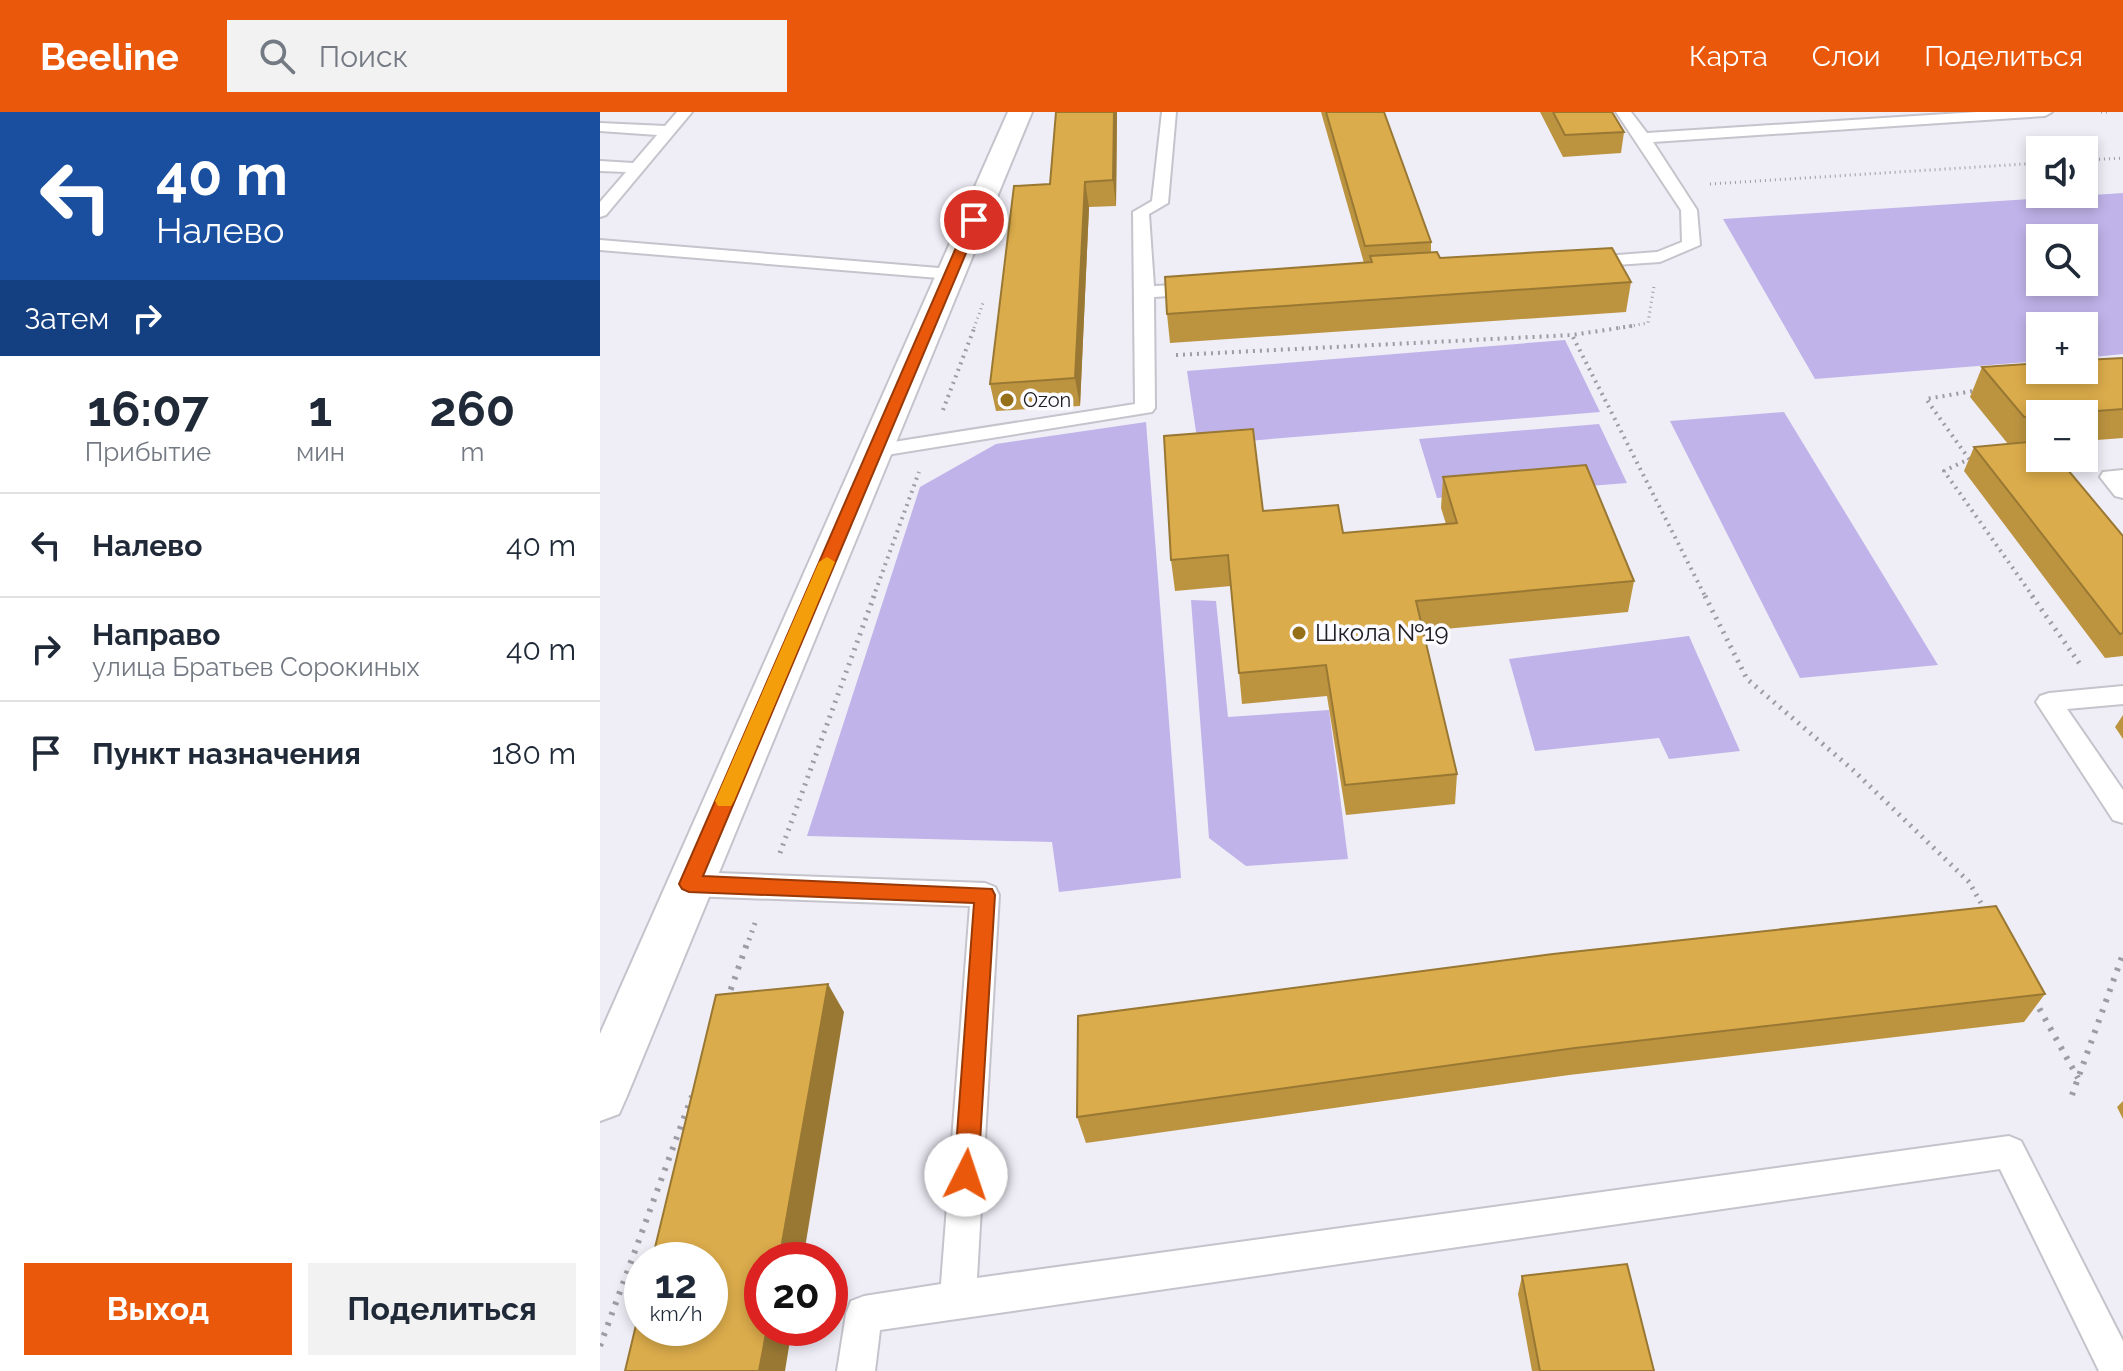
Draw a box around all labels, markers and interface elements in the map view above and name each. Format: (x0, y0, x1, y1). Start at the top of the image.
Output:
search box (227, 20, 787, 92)
text: Beeline (40, 34, 179, 79)
icon: search (255, 34, 299, 78)
text: Поиск (319, 39, 408, 74)
text: Карта (1689, 40, 1768, 73)
text: Слои (1812, 40, 1880, 73)
text: Поделиться (1924, 40, 2083, 73)
map controls (2026, 136, 2098, 472)
button: sound (2026, 136, 2098, 208)
text: 40 m (156, 142, 288, 208)
icon: left (24, 144, 128, 248)
pin (940, 186, 1008, 254)
icon: arrive (952, 198, 996, 242)
text: Налево (156, 209, 284, 251)
button: search (2026, 224, 2098, 296)
icon: right (125, 296, 169, 340)
text: Затем (24, 301, 109, 336)
button: + (2026, 312, 2098, 384)
text: 16:07 (87, 381, 209, 437)
text: 1 (309, 381, 332, 437)
text: 260 (430, 381, 515, 437)
place label: Ozon (1023, 388, 1071, 412)
marker: Ozon (998, 391, 1016, 409)
button: − (2026, 400, 2098, 472)
text: Прибытие (85, 437, 211, 467)
text: мин (296, 437, 345, 467)
text: m (460, 437, 484, 467)
icon: left (24, 523, 68, 567)
text: Налево (92, 528, 202, 563)
text: 40 m (506, 528, 576, 563)
text: Направо (92, 617, 221, 652)
place label: Школа №19 (1315, 618, 1448, 647)
marker: Школа №19 (1290, 624, 1308, 642)
icon: right (24, 627, 68, 671)
text: 40 m (506, 632, 576, 667)
text: улица Братьев Сорокиных (92, 652, 420, 682)
icon: arrive (24, 731, 68, 775)
text: Пункт назначения (92, 736, 361, 771)
text: 180 m (492, 736, 576, 771)
position arrow (924, 1133, 1008, 1217)
speed limit sign: 20 (744, 1242, 848, 1346)
text: 12 (655, 1260, 697, 1307)
button: Выход (24, 1263, 292, 1355)
button: Поделиться (308, 1263, 576, 1355)
text: km/h (650, 1302, 702, 1326)

